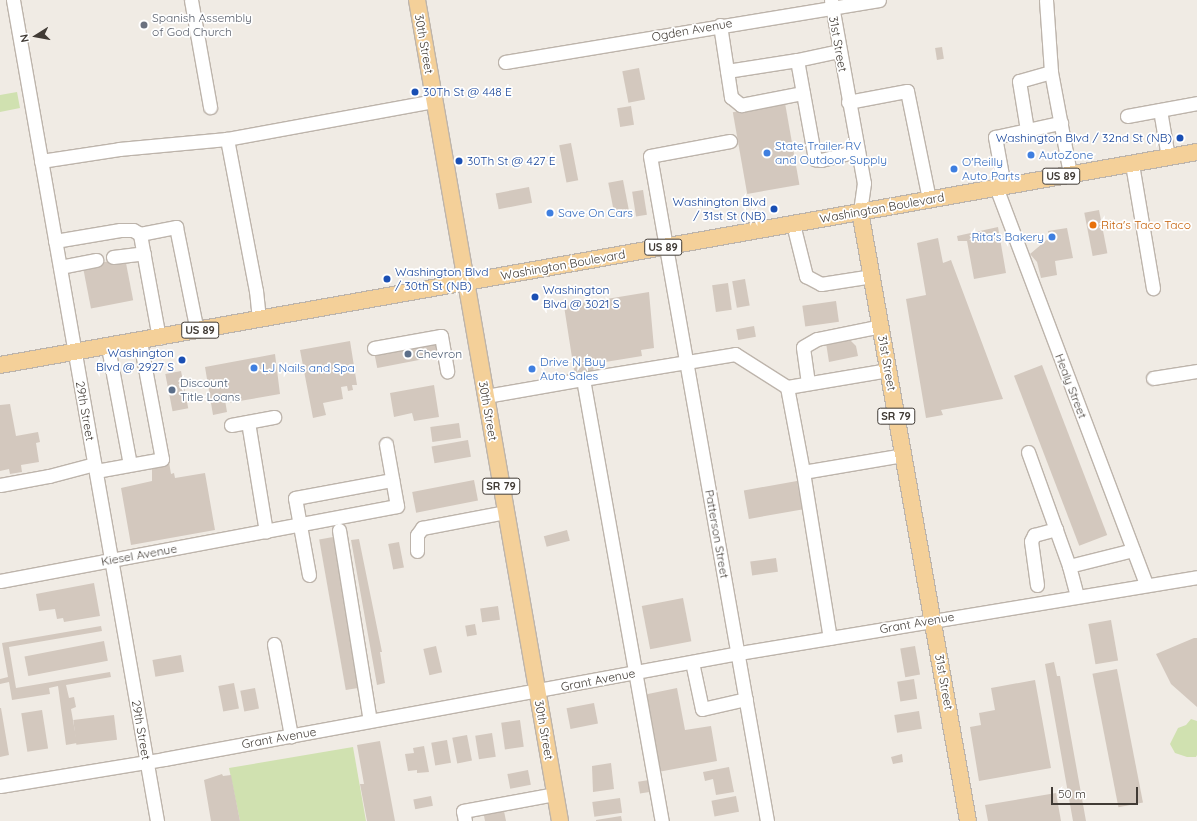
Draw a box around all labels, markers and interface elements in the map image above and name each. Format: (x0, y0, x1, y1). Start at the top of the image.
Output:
place label: Spanish Assembly of God Church (152, 11, 252, 39)
street label: 30th Street (412, 13, 436, 75)
street label: 31st Street (826, 15, 850, 73)
north arrow (16, 16, 56, 56)
street label: Ogden Avenue (650, 16, 734, 44)
marker: Spanish Assembly of God Church (139, 20, 149, 30)
text: N (17, 33, 32, 44)
place label: 30Th St @ 448 E (423, 85, 512, 99)
marker: 30Th St @ 448 E (410, 87, 420, 97)
place label: Washington Blvd / 32nd St (NB) (996, 131, 1172, 145)
marker: Washington Blvd / 32nd St (NB) (1175, 133, 1185, 143)
place label: State Trailer RV and Outdoor Supply (775, 139, 887, 167)
marker: State Trailer RV and Outdoor Supply (762, 148, 772, 158)
place label: AutoZone (1039, 148, 1093, 162)
marker: AutoZone (1026, 150, 1036, 160)
place label: 30Th St @ 427 E (467, 154, 556, 168)
place label: O'Reilly Auto Parts (962, 155, 1020, 183)
marker: 30Th St @ 427 E (454, 156, 464, 166)
marker: O'Reilly Auto Parts (949, 164, 959, 174)
road number: US 89 (1042, 167, 1080, 185)
street label: Washington Boulevard (819, 190, 945, 226)
place label: Washington Blvd / 31st St (NB) (673, 195, 766, 223)
marker: Washington Blvd / 31st St (NB) (769, 204, 779, 214)
place label: Save On Cars (558, 206, 633, 220)
marker: Save On Cars (545, 208, 555, 218)
place label: Rita's Taco Taco (1101, 218, 1191, 232)
marker: Rita's Taco Taco (1088, 220, 1098, 230)
place label: Rita's Bakery (971, 230, 1044, 244)
marker: Rita's Bakery (1047, 232, 1057, 242)
road number: US 89 (644, 238, 682, 256)
street label: Washington Boulevard (500, 247, 626, 283)
place label: Washington Blvd / 30th St (NB) (395, 265, 488, 293)
marker: Washington Blvd / 30th St (NB) (382, 274, 392, 284)
place label: Washington Blvd @ 3021 S (543, 283, 620, 311)
marker: Washington Blvd @ 3021 S (530, 292, 540, 302)
road number: US 89 (181, 321, 219, 339)
street label: 31st Street (875, 334, 899, 392)
place label: Washington Blvd @ 2927 S (96, 346, 174, 374)
place label: Chevron (416, 347, 462, 361)
marker: Chevron (403, 349, 413, 359)
street label: Healy Street (1052, 352, 1090, 420)
marker: Washington Blvd @ 2927 S (177, 355, 187, 365)
place label: Drive N Buy Auto Sales (540, 355, 606, 383)
place label: LJ Nails and Spa (262, 361, 355, 375)
marker: LJ Nails and Spa (249, 363, 259, 373)
marker: Drive N Buy Auto Sales (527, 364, 537, 374)
place label: Discount Title Loans (180, 376, 240, 404)
street label: 29th Street (73, 380, 97, 442)
street label: 30th Street (476, 380, 500, 442)
marker: Discount Title Loans (167, 385, 177, 395)
road number: SR 79 (877, 407, 915, 425)
road number: SR 79 (482, 477, 520, 495)
street label: Patterson Street (702, 489, 732, 579)
street label: Kiesel Avenue (100, 541, 178, 569)
street label: Grant Avenue (879, 609, 955, 637)
street label: 31st Street (932, 653, 956, 711)
street label: Grant Avenue (560, 666, 636, 694)
street label: 29th Street (129, 699, 153, 761)
street label: 30th Street (532, 699, 556, 761)
street label: Grant Avenue (241, 724, 317, 752)
scale bar (1053, 779, 1140, 805)
text: 50 m (1058, 786, 1086, 801)

